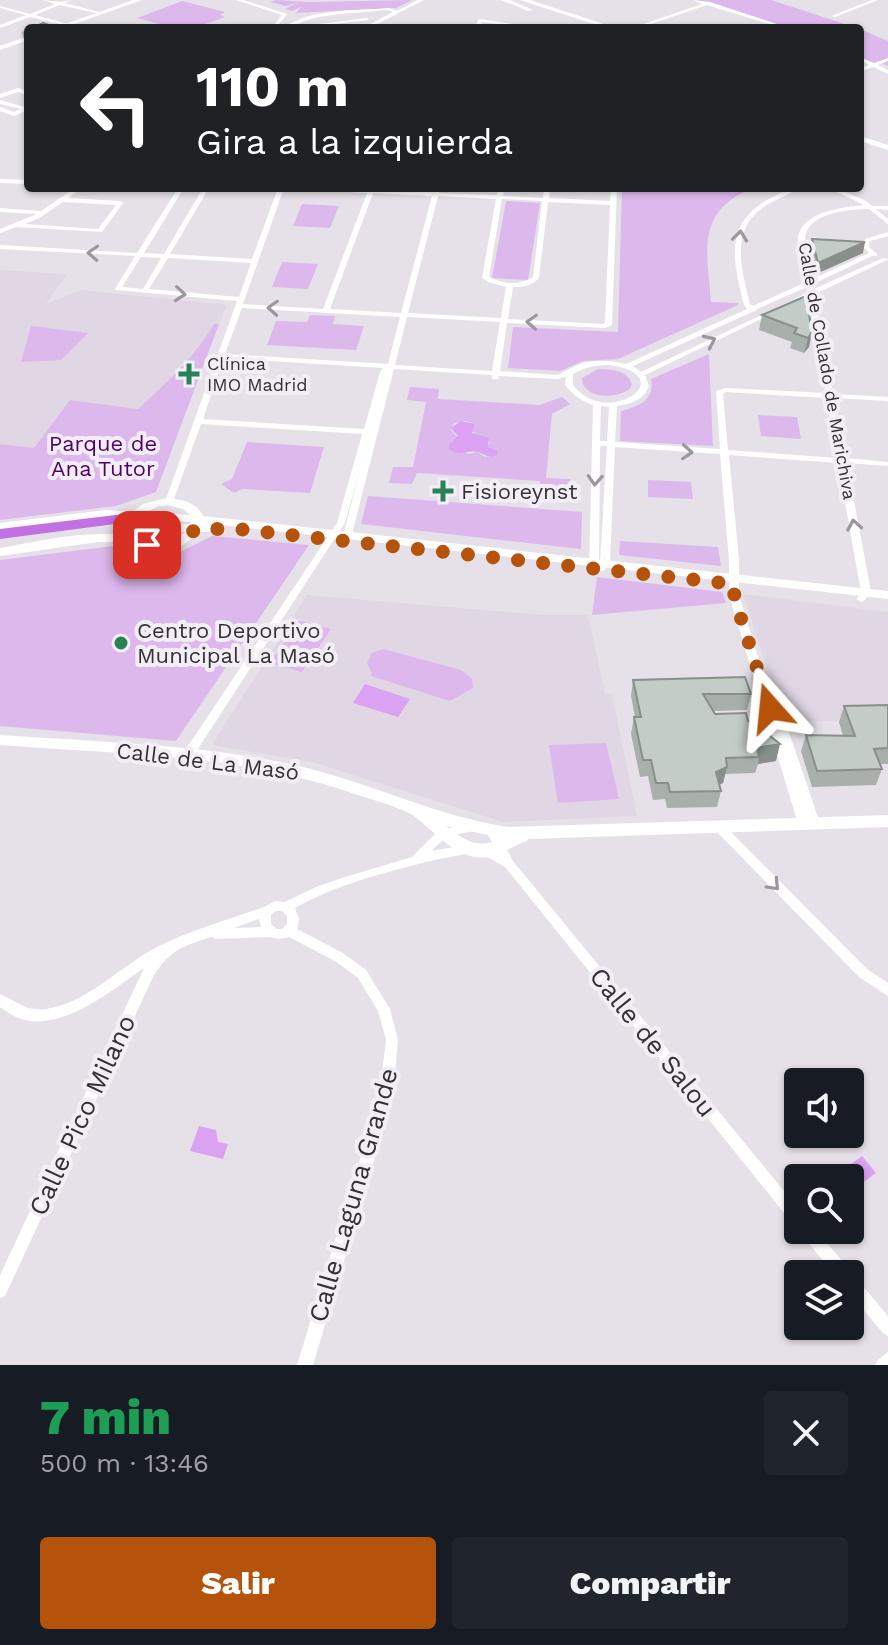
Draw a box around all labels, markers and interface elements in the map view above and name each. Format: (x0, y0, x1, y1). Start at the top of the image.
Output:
text: 110 m (196, 54, 349, 120)
icon: left (64, 56, 168, 160)
text: Gira a la izquierda (196, 121, 513, 163)
one-way arrow (731, 230, 748, 243)
street label: Calle de Collado de Marichiva (794, 240, 861, 501)
one-way arrow (86, 245, 99, 262)
one-way arrow (173, 285, 186, 302)
one-way arrow (266, 299, 279, 316)
one-way arrow (525, 314, 538, 331)
one-way arrow (702, 334, 716, 350)
place label: Clínica IMO Madrid (207, 353, 307, 395)
marker: Clínica IMO Madrid (178, 363, 200, 385)
park label: Parque de Ana Tutor (49, 431, 157, 481)
one-way arrow (681, 443, 694, 460)
one-way arrow (587, 474, 604, 487)
place label: Fisioreynst (461, 479, 578, 504)
marker: Fisioreynst (432, 480, 454, 502)
pin (113, 511, 181, 579)
one-way arrow (847, 518, 864, 531)
icon: arrive (125, 523, 169, 567)
place label: Centro Deportivo Municipal La Masó (137, 618, 335, 668)
marker: Centro Deportivo Municipal La Masó (112, 634, 130, 652)
position arrow (728, 666, 812, 750)
street label: Calle de La Masó (115, 738, 301, 785)
one-way arrow (764, 876, 779, 890)
street label: Calle de Salou (584, 961, 722, 1123)
street label: Calle Pico Milano (22, 1010, 142, 1220)
street label: Calle Laguna Grande (302, 1065, 404, 1325)
map controls (784, 1068, 864, 1340)
button: sound (784, 1068, 864, 1148)
button: search (784, 1164, 864, 1244)
button: layers (784, 1260, 864, 1340)
text: 7 min (40, 1389, 171, 1446)
button: close (764, 1391, 848, 1475)
text: 500 m · 13:46 (40, 1448, 209, 1478)
button: Salir (40, 1537, 436, 1629)
button: Compartir (452, 1537, 848, 1629)

